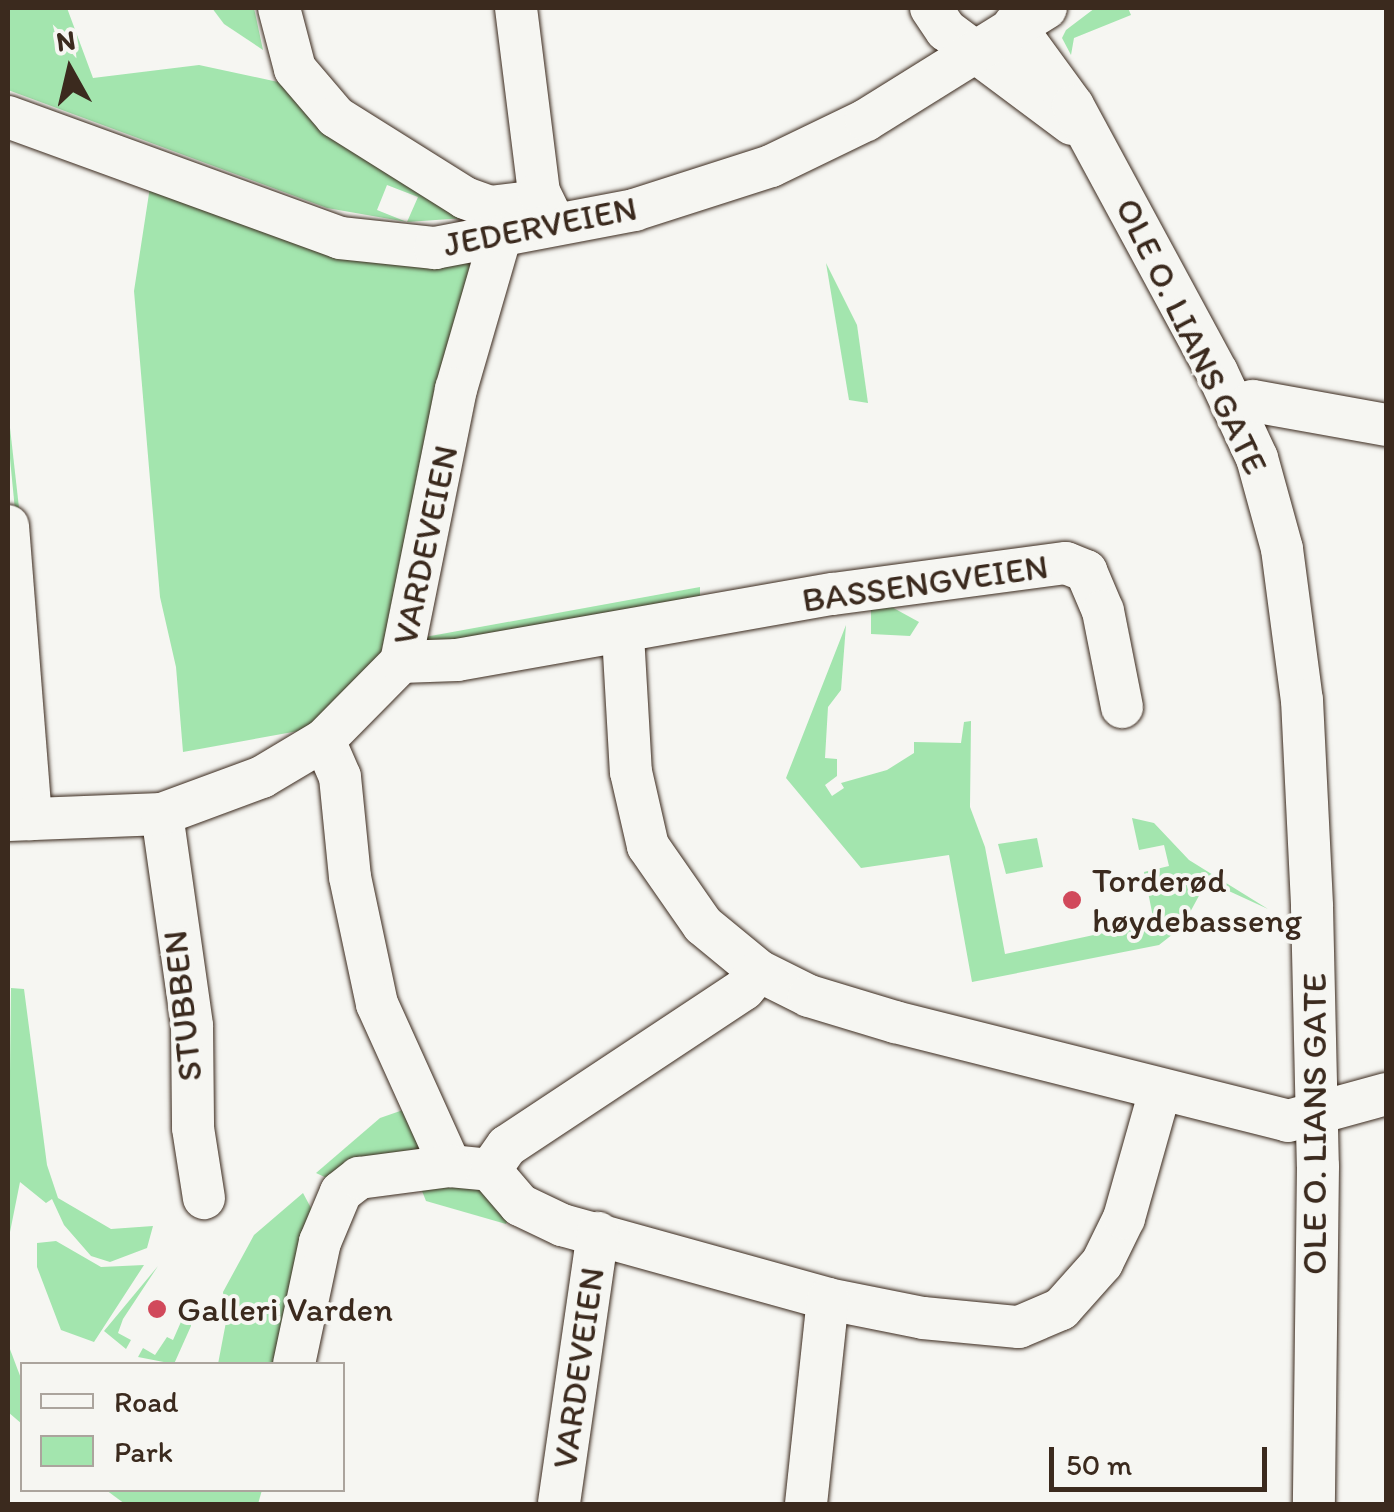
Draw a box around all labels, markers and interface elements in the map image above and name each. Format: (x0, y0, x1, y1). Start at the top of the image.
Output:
north arrow (20, 20, 120, 120)
text: N (54, 22, 78, 58)
street label: JEDERVEIEN (440, 187, 640, 265)
street label: OLE O. LIANS GATE (1107, 191, 1277, 481)
street label: VARDEVEIEN (383, 441, 467, 649)
street label: BASSENGVEIEN (799, 545, 1051, 621)
place label: Torderød høydebasseng (1092, 859, 1302, 941)
marker: Torderød høydebasseng (1061, 889, 1083, 911)
street label: STUBBEN (153, 929, 211, 1083)
street label: OLE O. LIANS GATE (1293, 973, 1335, 1275)
street label: VARDEVEIEN (543, 1265, 613, 1471)
place label: Galleri Varden (177, 1288, 393, 1330)
marker: Galleri Varden (146, 1298, 168, 1320)
legend (20, 1362, 345, 1492)
text: Road (114, 1383, 179, 1420)
scale bar (1054, 1427, 1272, 1489)
text: Park (114, 1433, 173, 1470)
text: 50 m (1066, 1446, 1132, 1483)

